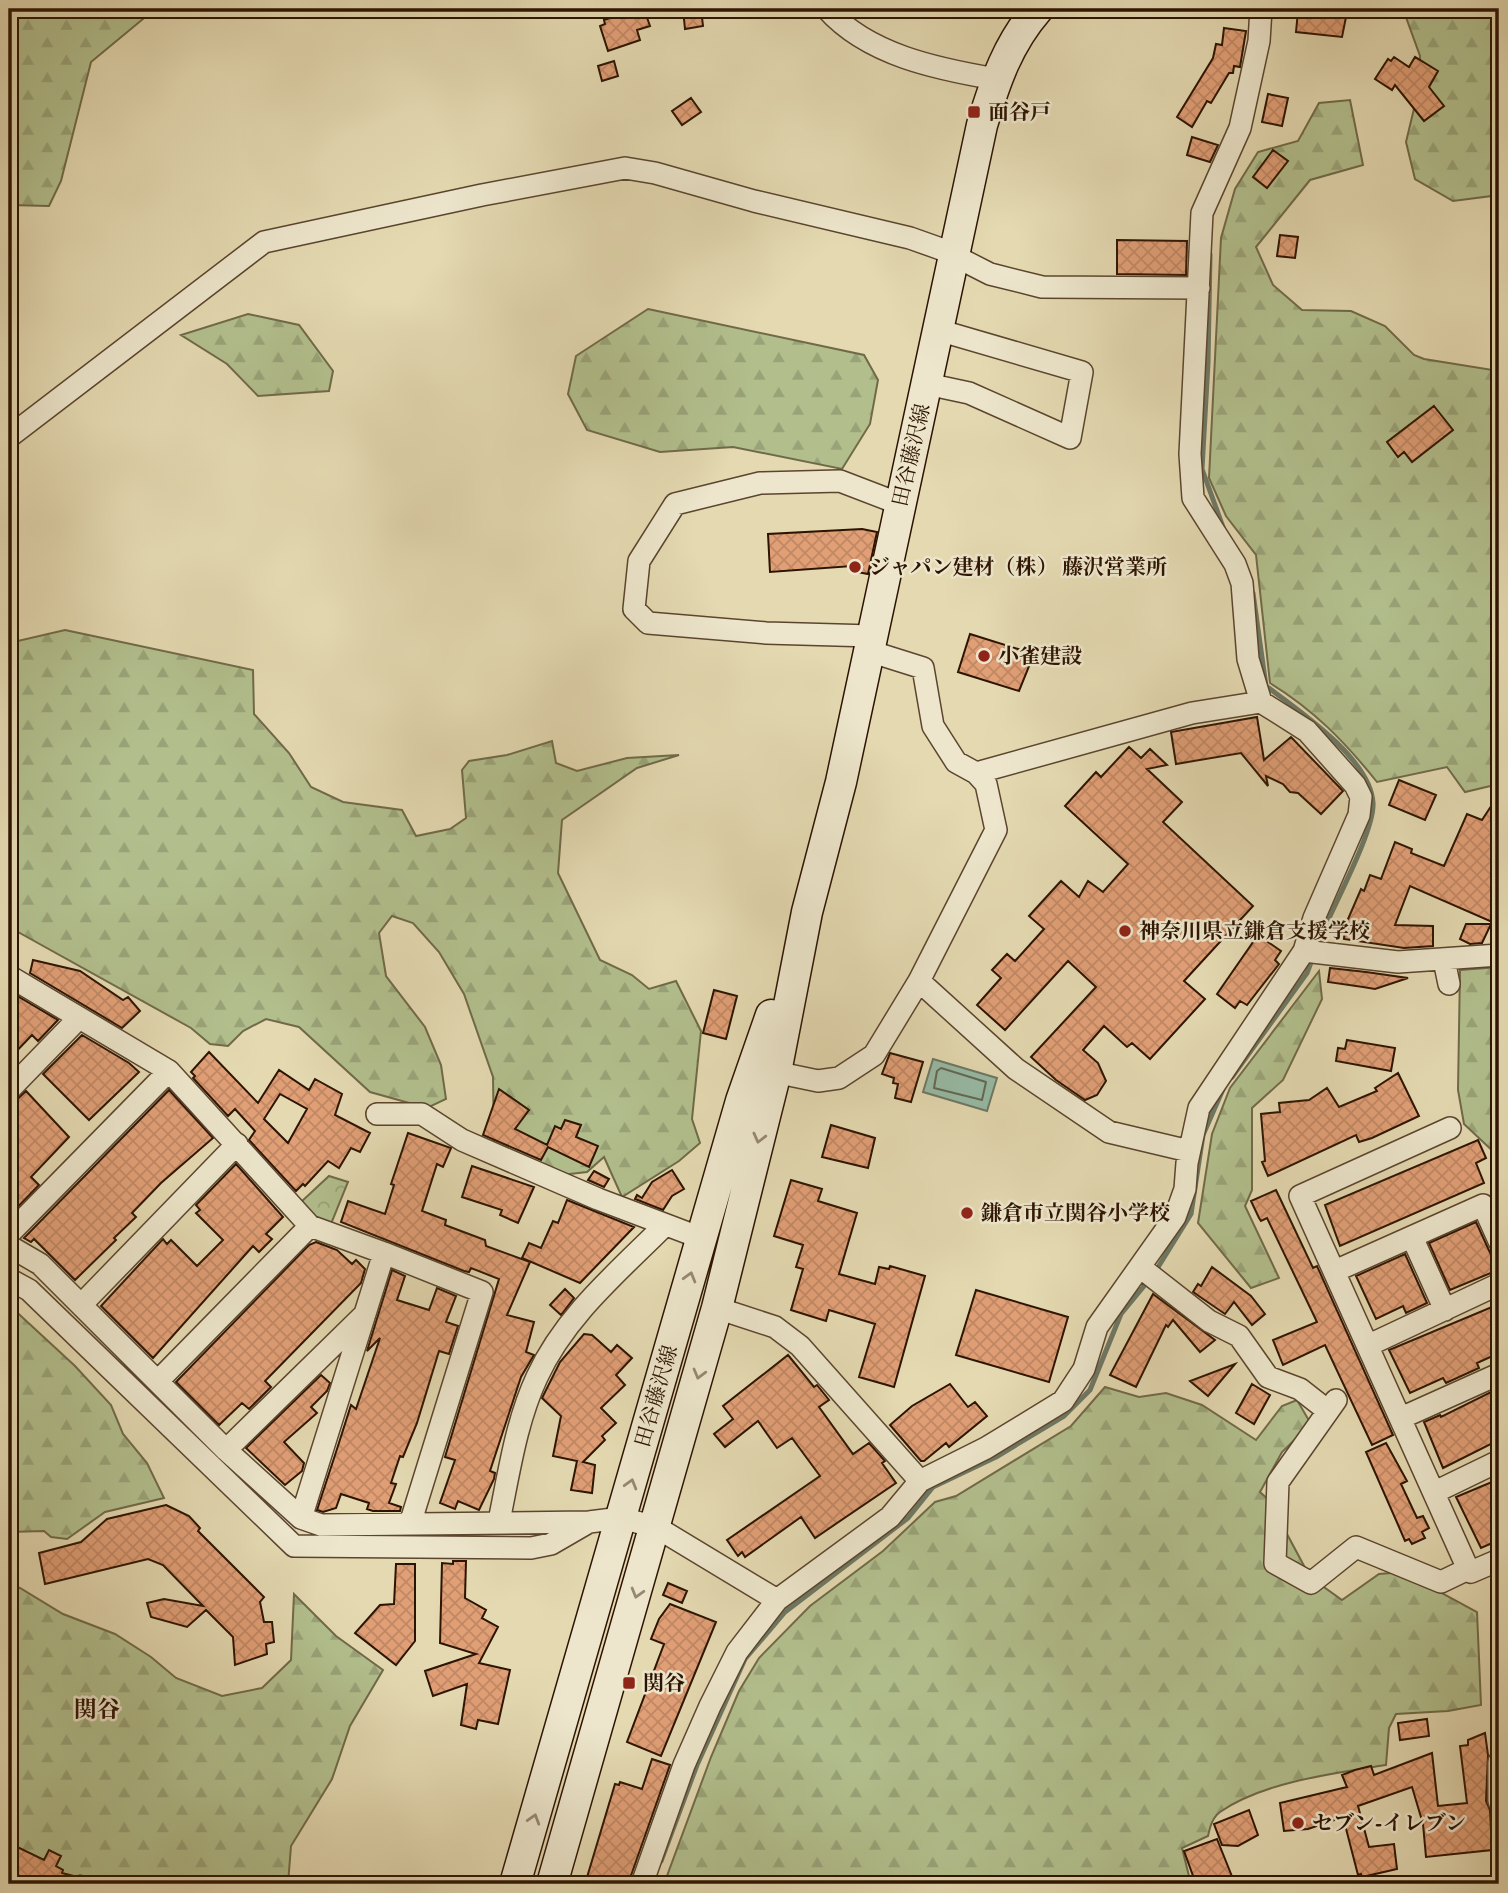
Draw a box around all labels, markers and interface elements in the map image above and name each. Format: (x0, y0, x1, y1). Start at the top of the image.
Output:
place label: 面谷戸 (988, 99, 1051, 125)
marker: 面谷戸 (966, 104, 982, 120)
street label: 田谷藤沢線 (887, 401, 935, 509)
place label: ジャパン建材（株） 藤沢営業所 (869, 554, 1167, 580)
marker: ジャパン建材（株） 藤沢営業所 (847, 559, 863, 575)
place label: 小雀建設 (998, 643, 1082, 669)
marker: 小雀建設 (976, 648, 992, 664)
place label: 神奈川県立鎌倉支援学校 (1139, 918, 1370, 944)
marker: 神奈川県立鎌倉支援学校 (1117, 923, 1133, 939)
one-way arrow (753, 1132, 767, 1144)
place label: 鎌倉市立関谷小学校 (981, 1200, 1170, 1226)
marker: 鎌倉市立関谷小学校 (959, 1205, 975, 1221)
one-way arrow (681, 1271, 696, 1283)
street label: 田谷藤沢線 (629, 1342, 683, 1450)
one-way arrow (692, 1367, 707, 1379)
one-way arrow (623, 1478, 637, 1490)
one-way arrow (630, 1586, 645, 1598)
place label: 関谷 (643, 1670, 685, 1696)
marker: 関谷 (621, 1675, 637, 1691)
district label: 関谷 (74, 1695, 120, 1723)
place label: セブン-イレブン (1312, 1810, 1466, 1836)
one-way arrow (525, 1813, 540, 1825)
marker: セブン-イレブン (1290, 1815, 1306, 1831)

